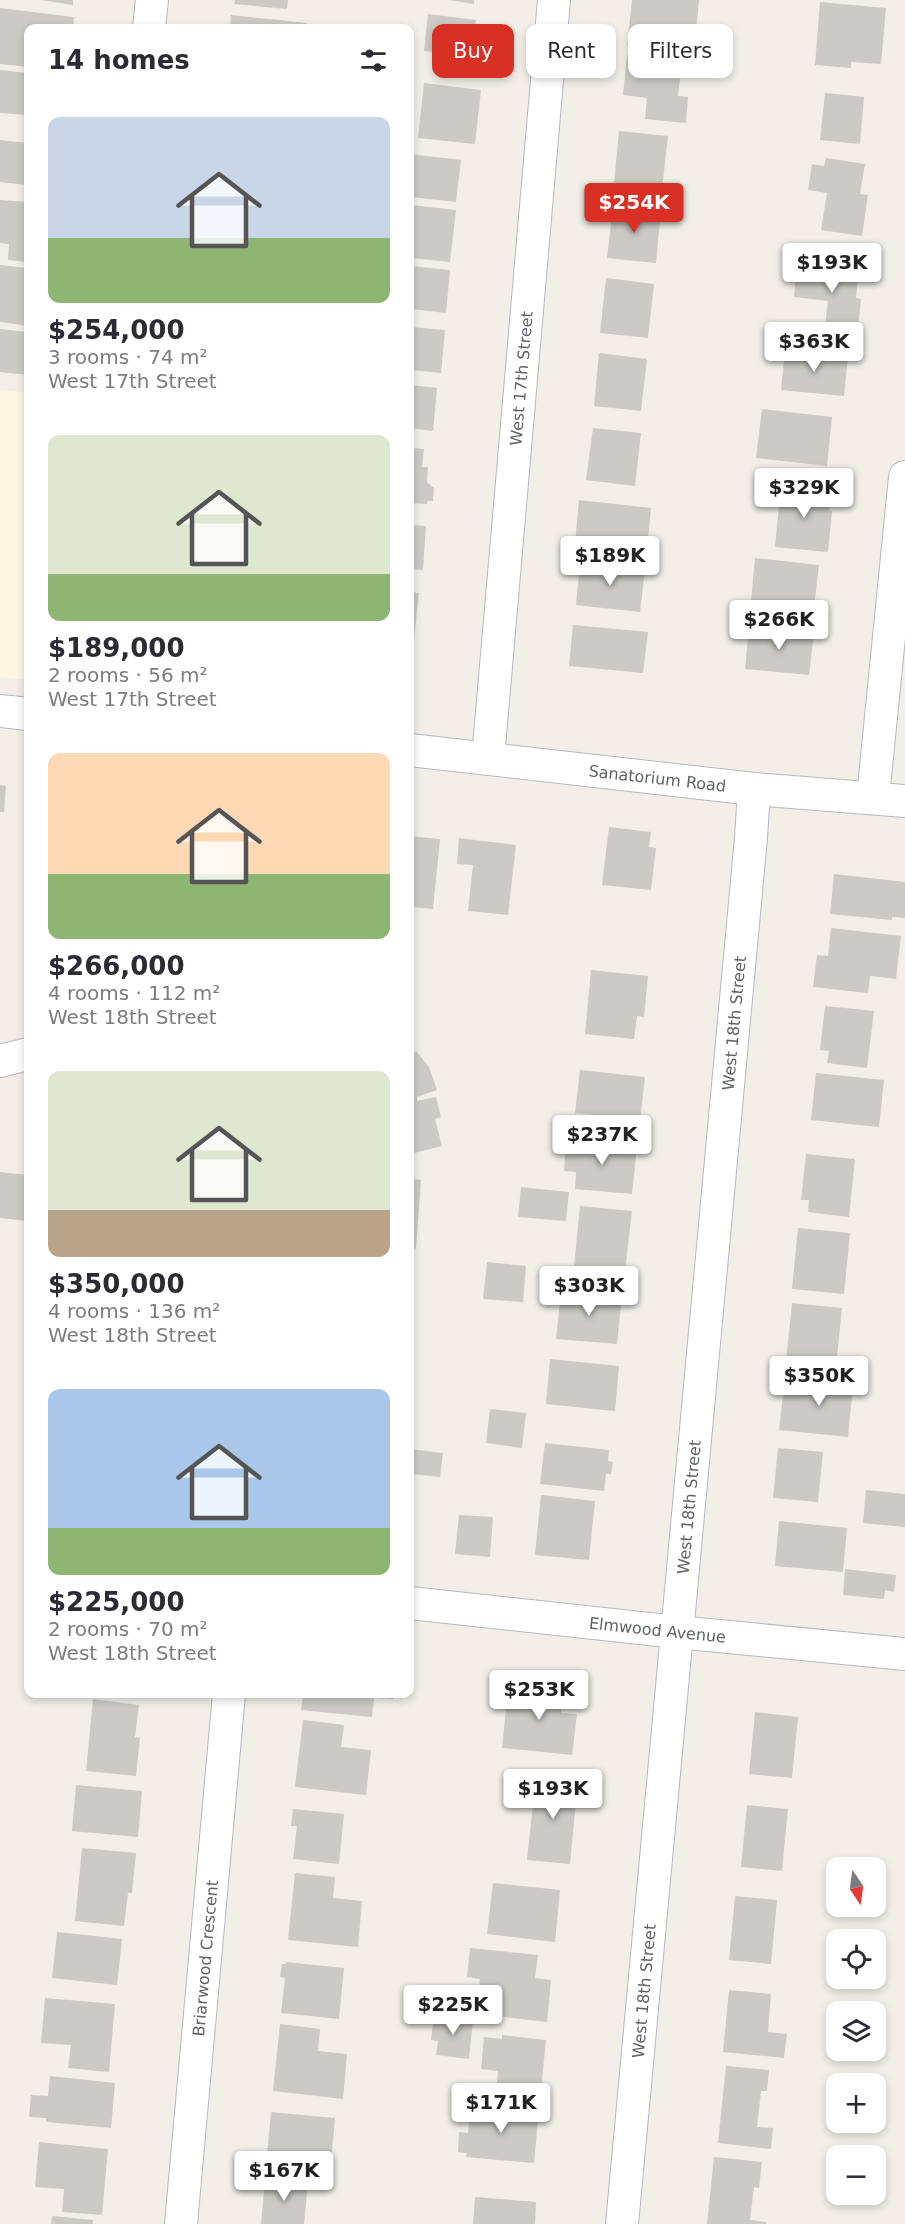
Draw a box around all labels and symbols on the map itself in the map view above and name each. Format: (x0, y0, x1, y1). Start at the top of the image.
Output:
pin: $254K (592, 183, 676, 234)
pin: $193K (790, 243, 874, 294)
street label: West 17th Street (506, 310, 536, 446)
pin: $363K (772, 322, 856, 373)
pin: $329K (762, 468, 846, 519)
pin: $189K (568, 536, 652, 587)
pin: $266K (737, 600, 821, 651)
street label: Sanatorium Road (588, 761, 727, 795)
street label: West 18th Street (718, 955, 749, 1091)
pin: $237K (560, 1115, 644, 1166)
pin: $303K (547, 1266, 631, 1317)
pin: $350K (777, 1356, 861, 1407)
street label: West 18th Street (673, 1439, 704, 1575)
street label: Elmwood Avenue (588, 1613, 727, 1646)
pin: $253K (497, 1670, 581, 1721)
pin: $193K (511, 1769, 595, 1820)
north arrow (826, 1857, 886, 1917)
street label: Briarwood Crescent (189, 1879, 222, 2037)
street label: West 18th Street (628, 1923, 659, 2059)
pin: $225K (411, 1985, 495, 2036)
pin: $171K (459, 2083, 543, 2134)
pin: $167K (242, 2151, 326, 2202)

